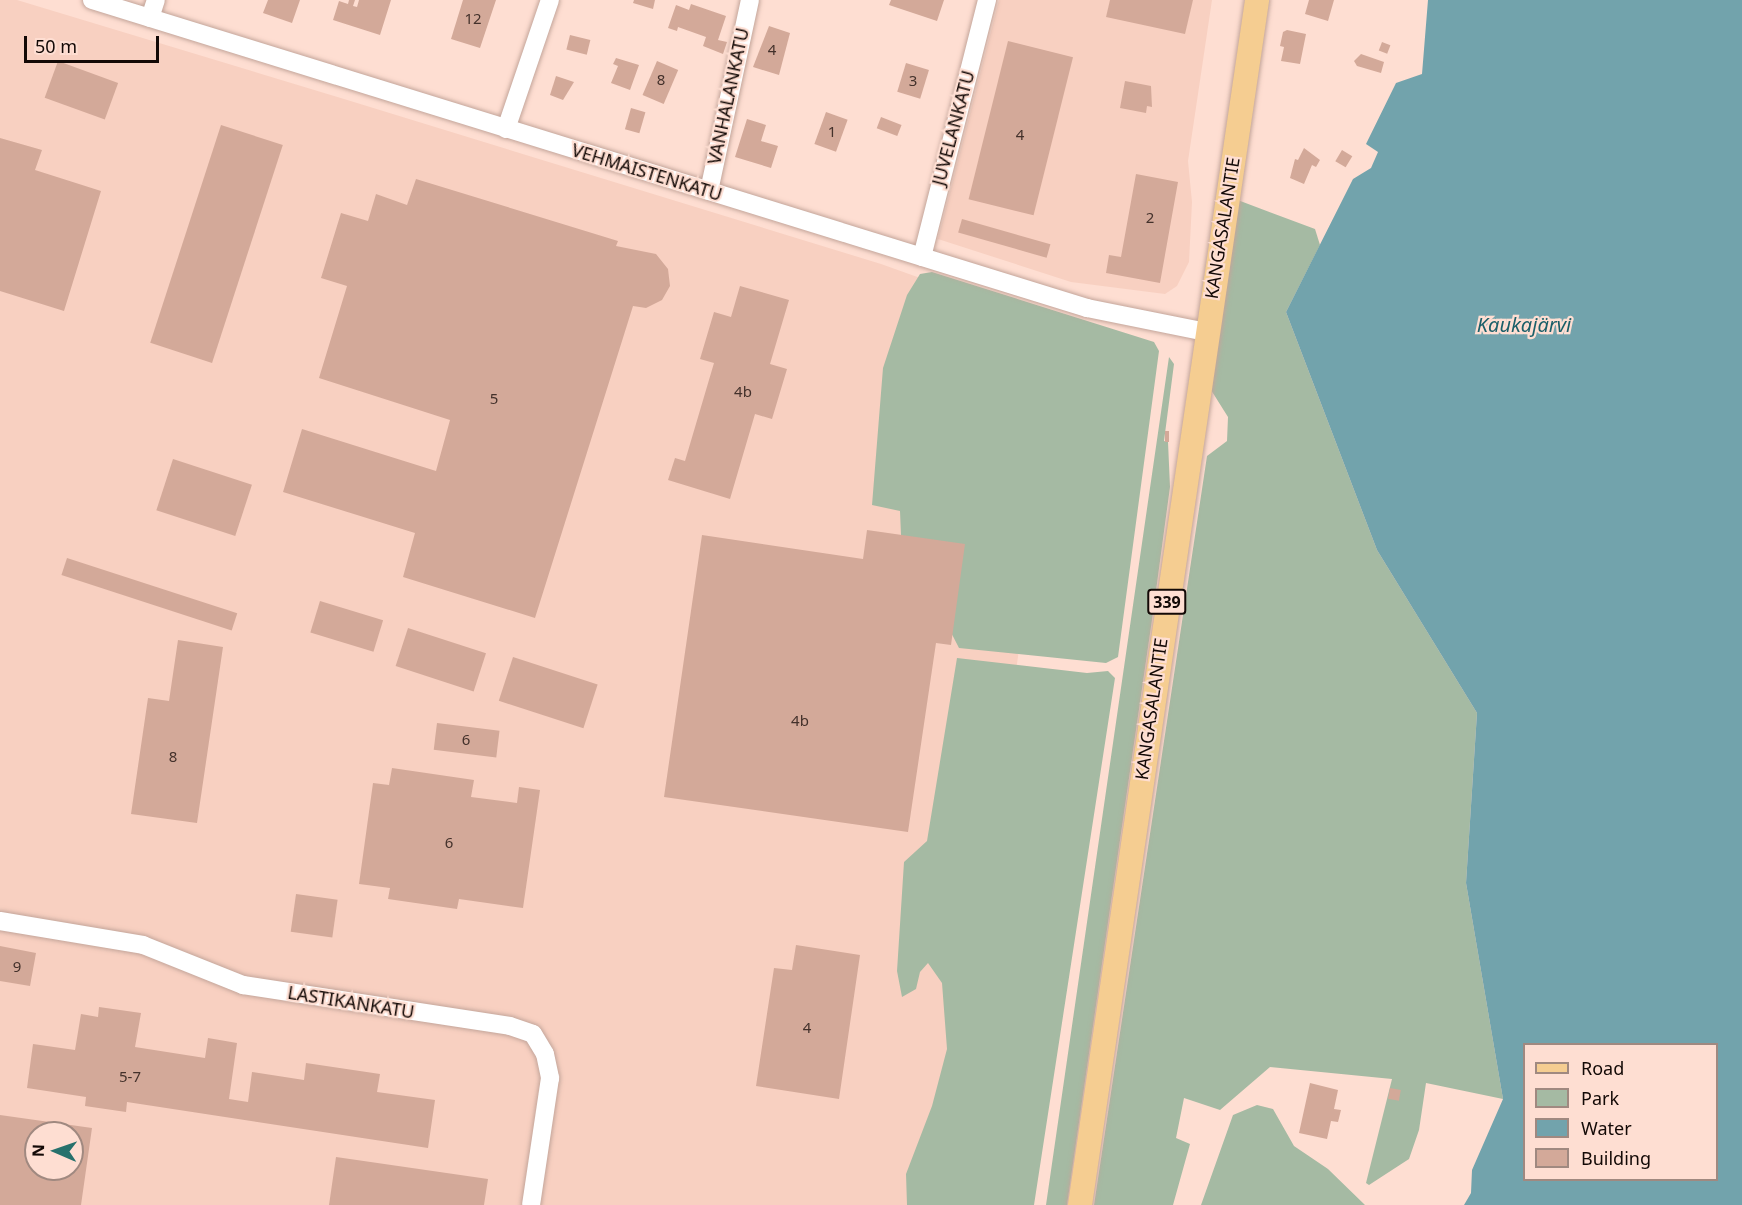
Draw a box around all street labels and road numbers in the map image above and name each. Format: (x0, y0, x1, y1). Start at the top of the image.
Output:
street label: VANHALANKATU (703, 26, 753, 166)
street label: JUVELANKATU (927, 68, 979, 188)
street label: VEHMAISTENKATU (569, 139, 725, 205)
street label: KANGASALANTIE (1200, 156, 1244, 300)
road number: 339 (1146, 589, 1188, 615)
street label: KANGASALANTIE (1130, 637, 1172, 781)
street label: LASTIKANKATU (286, 981, 416, 1023)

